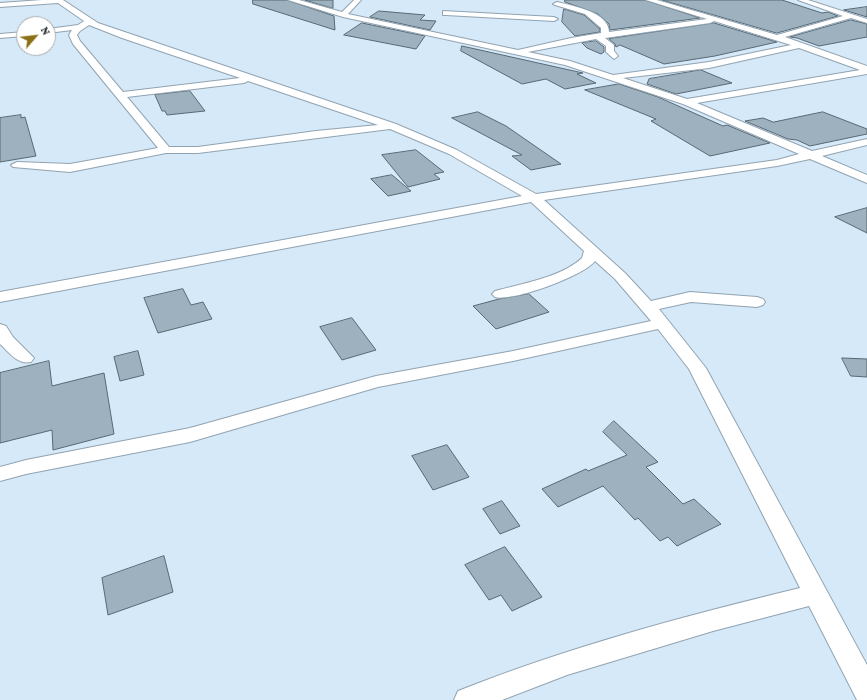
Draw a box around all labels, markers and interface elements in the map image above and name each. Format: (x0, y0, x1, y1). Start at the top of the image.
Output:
north arrow (16, 16, 56, 56)
text: N (39, 25, 53, 37)

